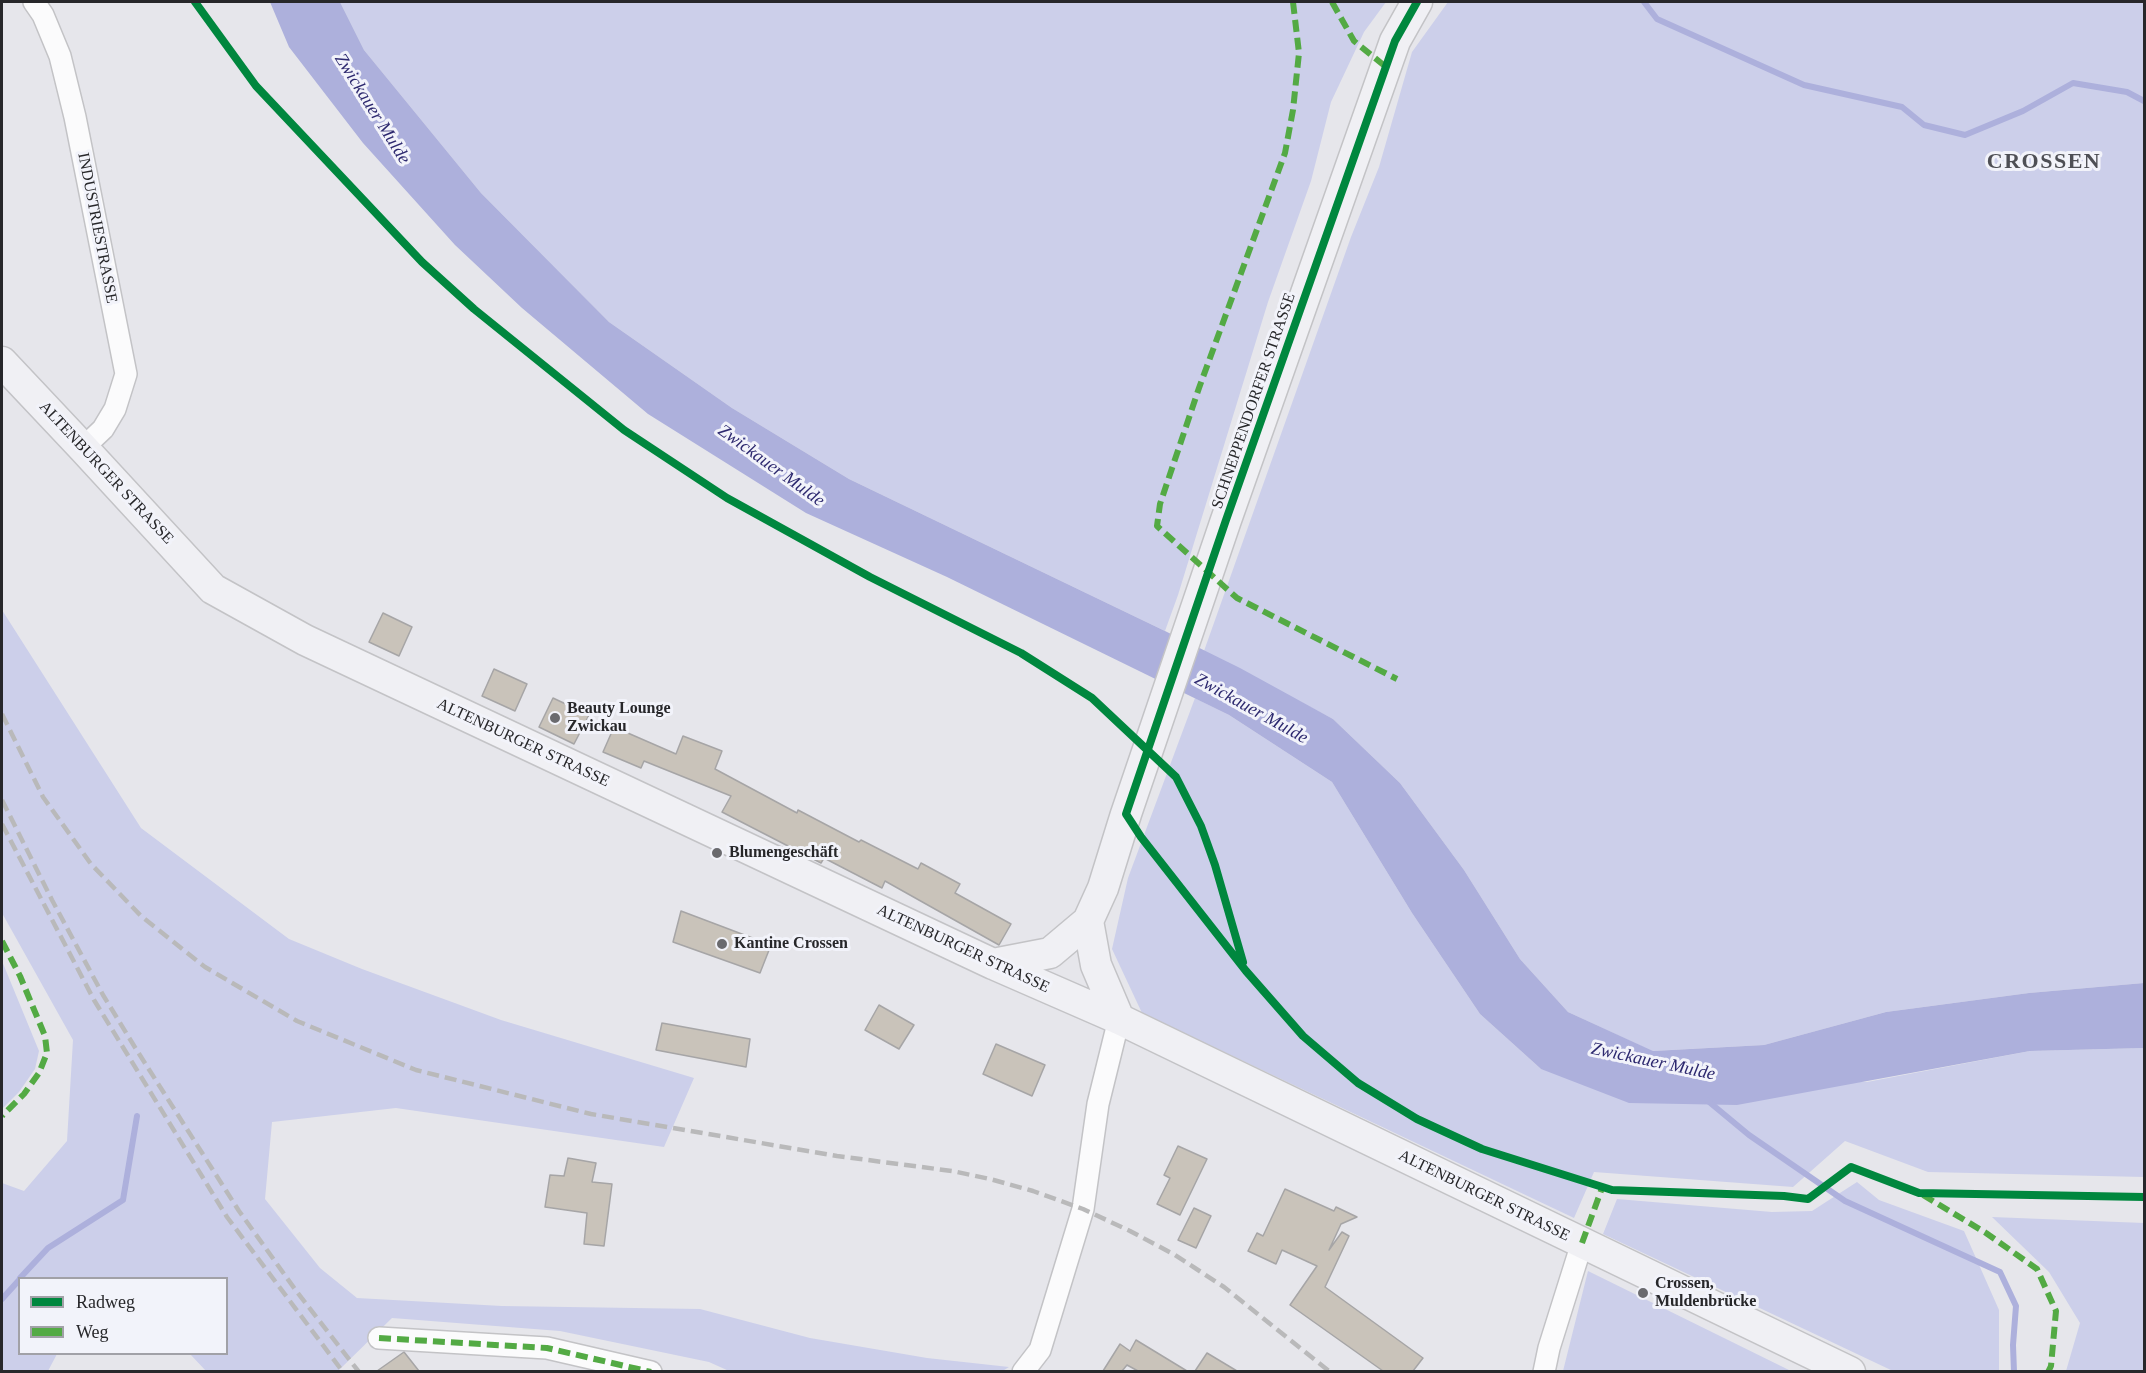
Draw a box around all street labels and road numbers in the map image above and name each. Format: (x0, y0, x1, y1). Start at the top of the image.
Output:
street label: INDUSTRIESTRASSE (73, 151, 121, 305)
street label: SCHNEPPENDORFER STRASSE (1208, 290, 1300, 512)
street label: ALTENBURGER STRASSE (35, 398, 177, 548)
street label: ALTENBURGER STRASSE (434, 695, 612, 791)
street label: ALTENBURGER STRASSE (874, 901, 1052, 997)
street label: ALTENBURGER STRASSE (1395, 1146, 1573, 1246)

